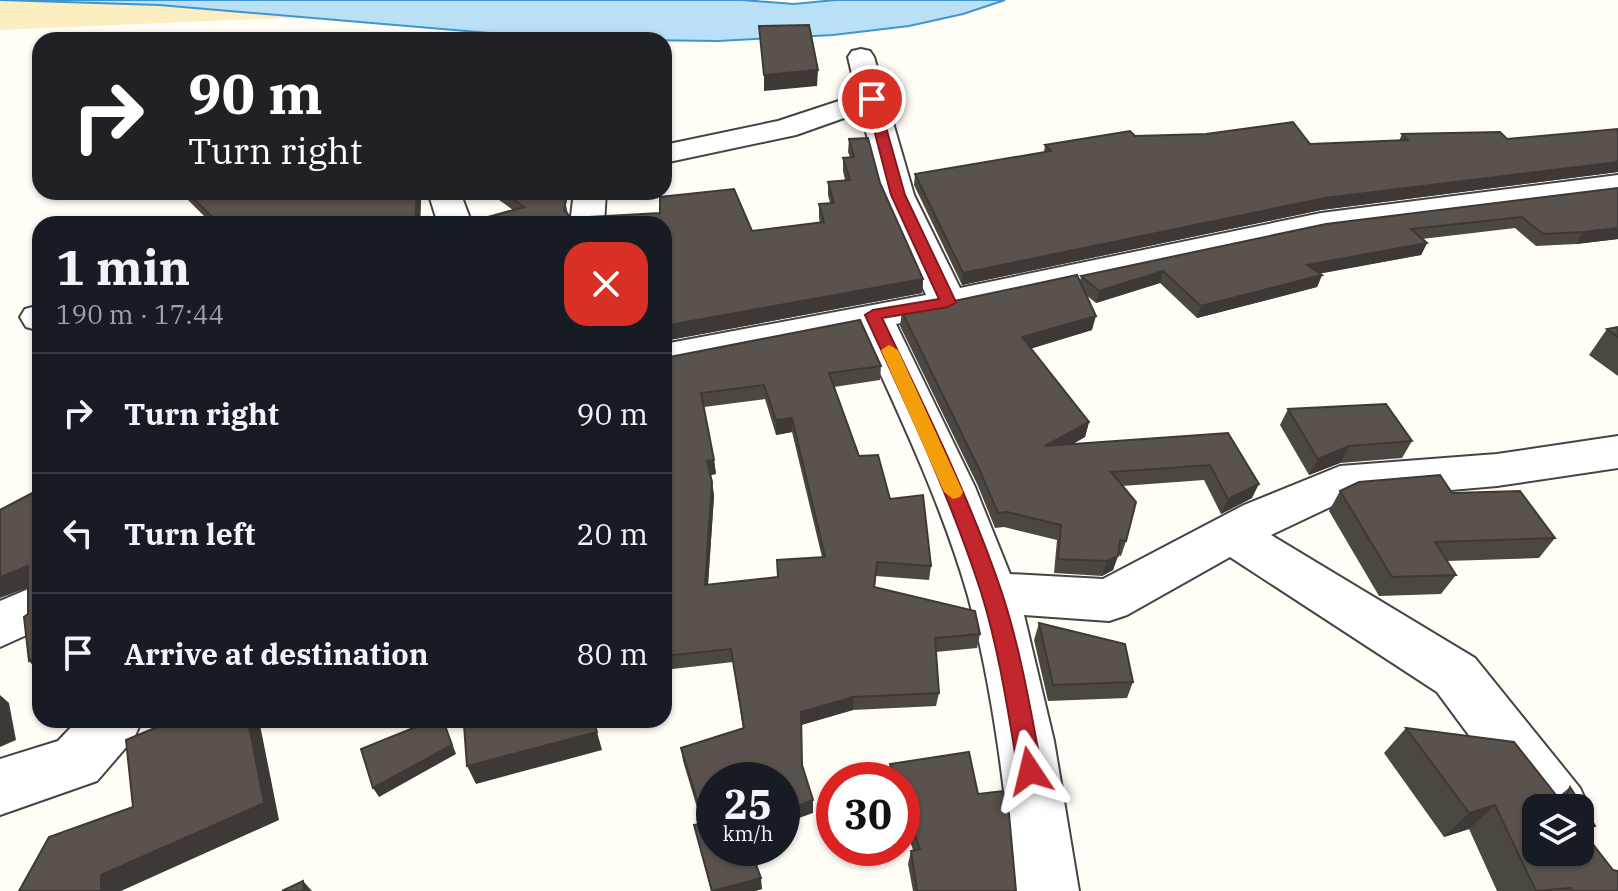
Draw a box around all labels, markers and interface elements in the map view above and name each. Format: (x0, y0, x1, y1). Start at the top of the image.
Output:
text: 90 m (188, 57, 323, 129)
icon: right (56, 64, 160, 168)
pin (838, 65, 906, 133)
icon: arrive (850, 77, 894, 121)
text: Turn right (188, 127, 362, 174)
text: 1 min (56, 236, 190, 298)
button: close (564, 242, 648, 326)
text: 190 m · 17:44 (56, 297, 224, 331)
icon: right (56, 391, 100, 435)
text: Turn right (124, 394, 279, 433)
text: 90 m (576, 394, 648, 433)
icon: left (56, 511, 100, 555)
text: Turn left (124, 514, 256, 553)
text: 20 m (576, 514, 648, 553)
icon: arrive (56, 631, 100, 675)
text: Arrive at destination (124, 634, 429, 673)
text: 80 m (576, 634, 648, 673)
position arrow (988, 729, 1072, 813)
speed limit sign: 30 (816, 762, 920, 866)
text: 25 (724, 778, 772, 830)
map controls (1522, 794, 1594, 866)
button: layers (1522, 794, 1594, 866)
text: km/h (723, 820, 773, 847)

